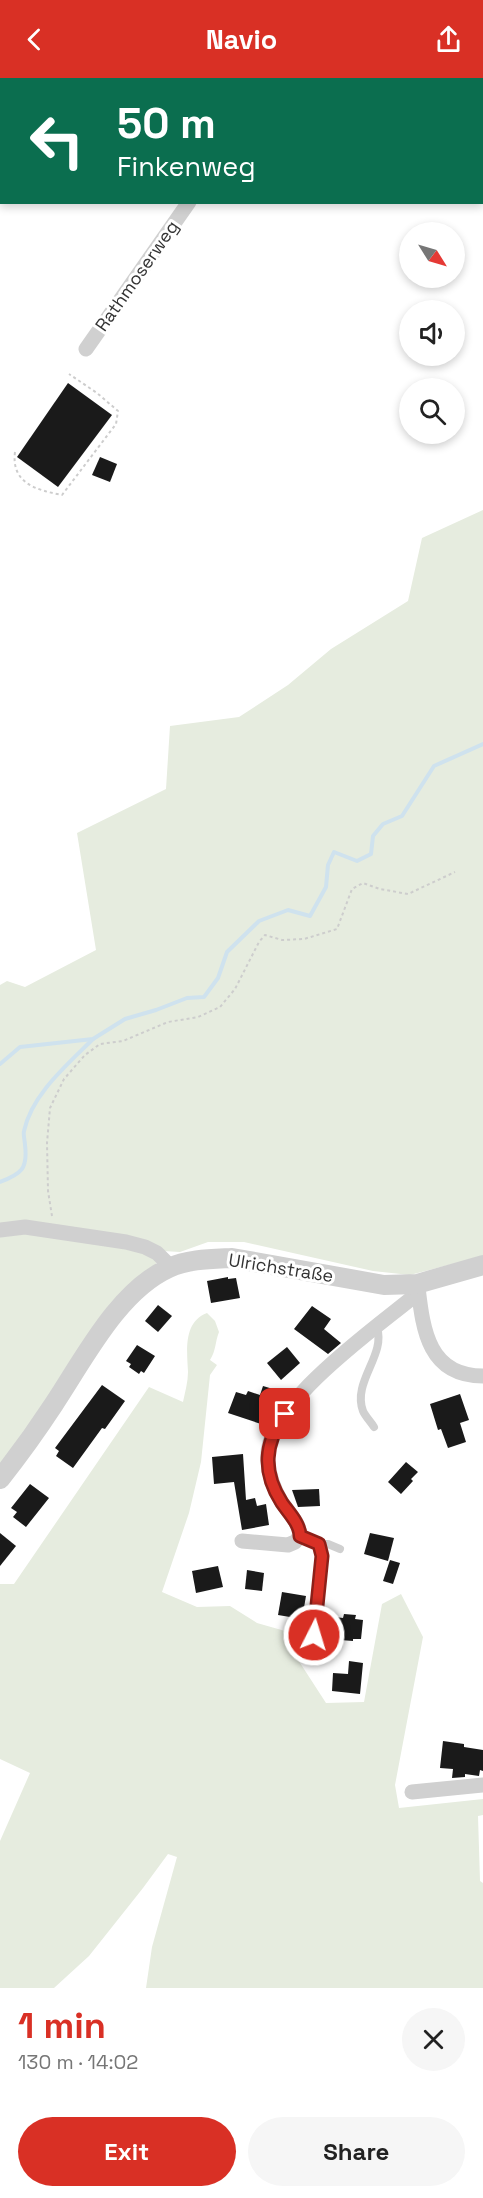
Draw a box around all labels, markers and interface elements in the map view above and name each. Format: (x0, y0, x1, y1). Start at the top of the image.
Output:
text: Navio (206, 22, 277, 57)
icon: back (18, 23, 51, 56)
icon: share (432, 23, 465, 56)
text: 50 m (117, 97, 216, 150)
icon: left (18, 102, 96, 180)
text: Finkenweg (117, 149, 256, 184)
street label: Rathmoserweg (90, 216, 183, 336)
north arrow (399, 222, 465, 288)
map controls (399, 222, 465, 444)
button: sound (399, 300, 465, 366)
button: search (399, 378, 465, 444)
street label: Ulrichstraße (227, 1248, 335, 1287)
pin (259, 1388, 310, 1439)
icon: arrive (268, 1397, 301, 1430)
position arrow (282, 1603, 346, 1667)
text: 1 min (18, 2003, 106, 2049)
button: close (402, 2008, 465, 2071)
text: 130 m · 14:02 (18, 2049, 138, 2075)
button: Exit (18, 2117, 236, 2186)
button: Share (248, 2117, 465, 2186)

